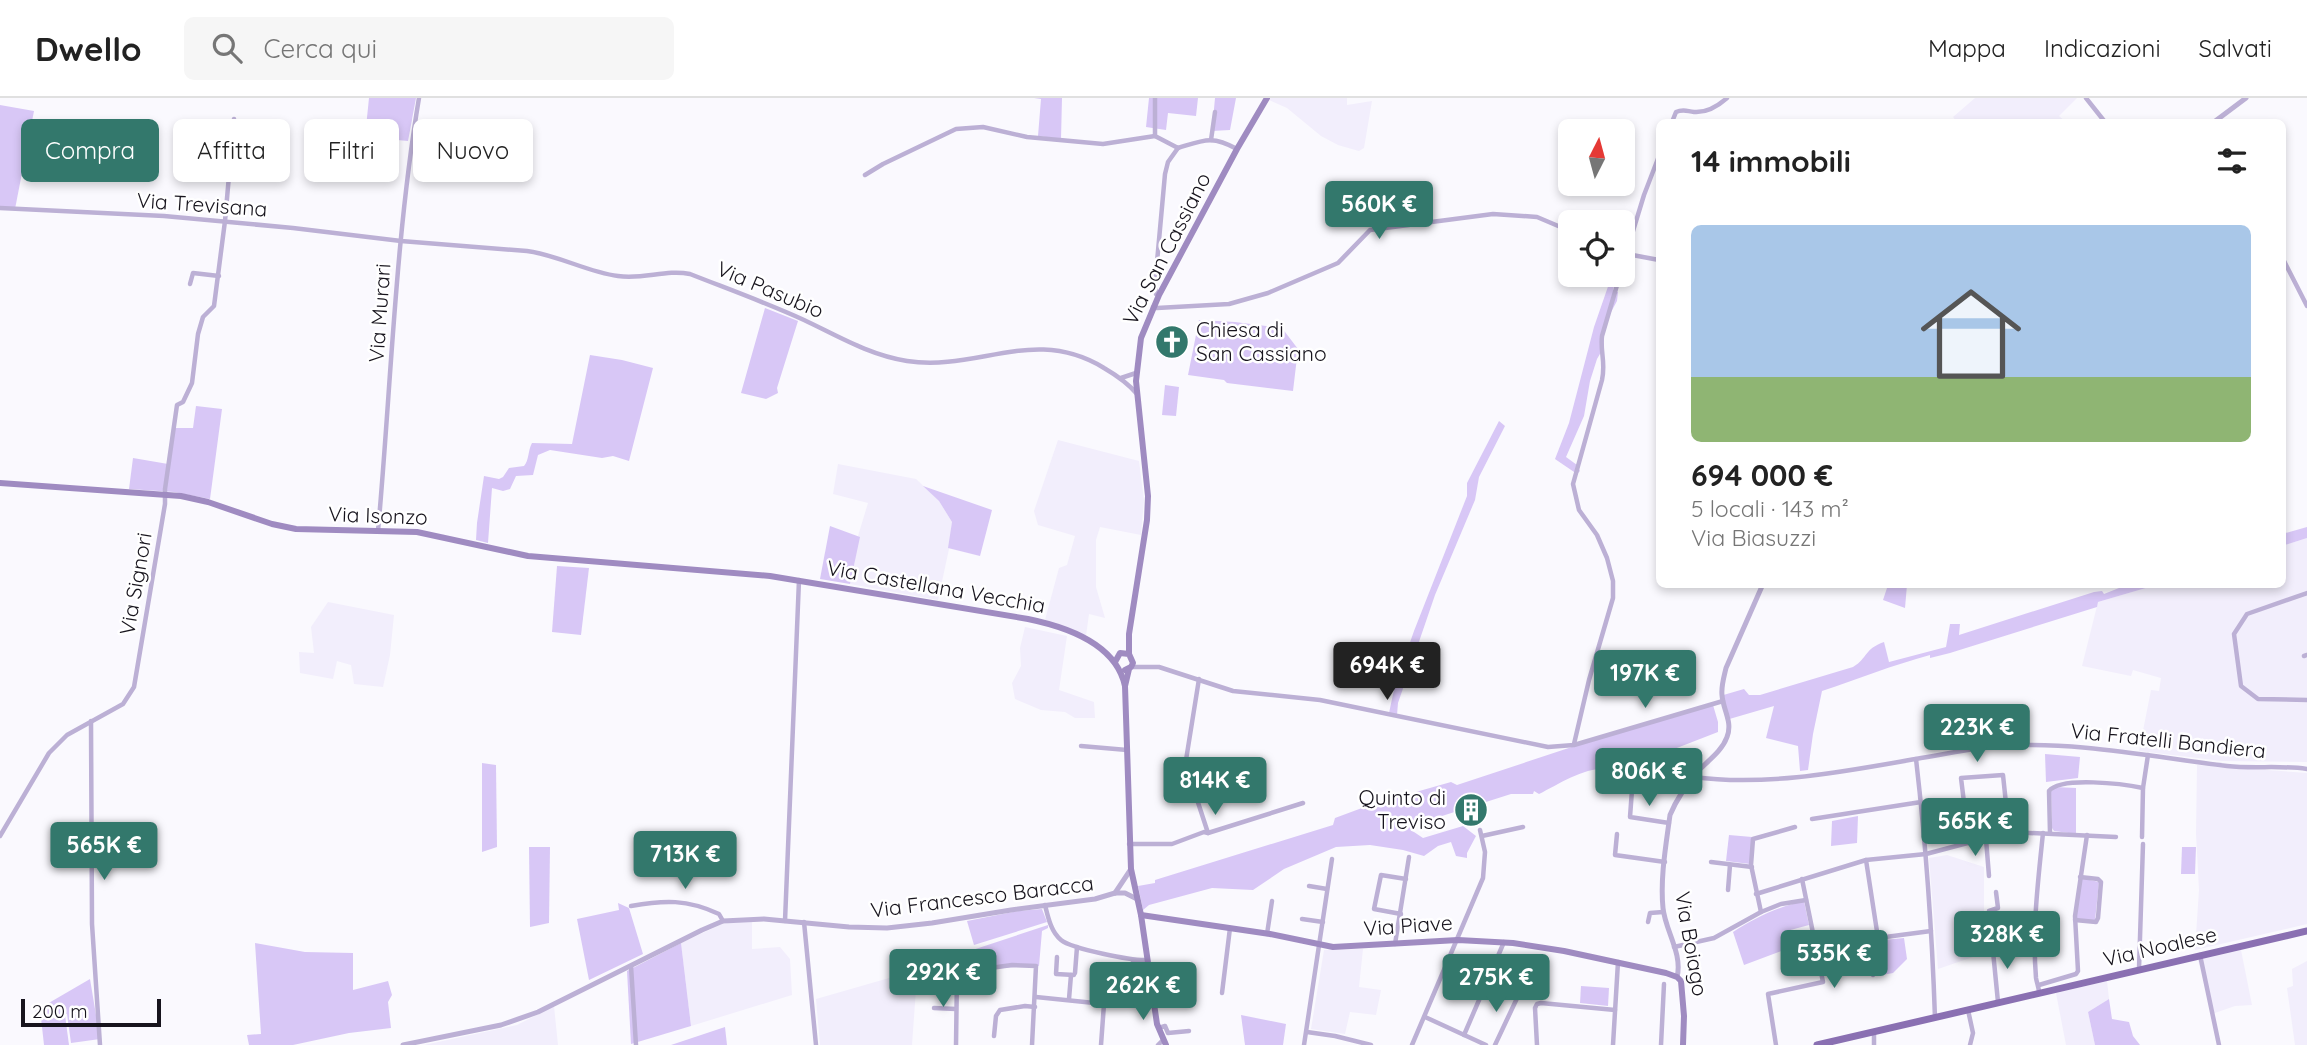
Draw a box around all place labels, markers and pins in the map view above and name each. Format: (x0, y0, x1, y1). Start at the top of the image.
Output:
pin: 560K € (1322, 181, 1436, 241)
place label: Chiesa di San Cassiano (1196, 316, 1327, 366)
church icon: Chiesa di San Cassiano (1153, 323, 1191, 361)
pin: 694K € (1330, 642, 1444, 702)
pin: 197K € (1588, 650, 1702, 710)
pin: 223K € (1920, 704, 2034, 764)
pin: 806K € (1592, 748, 1706, 808)
pin: 814K € (1158, 758, 1272, 817)
place label: Quinto di Treviso (1358, 784, 1446, 834)
building icon: Quinto di Treviso (1452, 791, 1490, 829)
pin: 565K € (1918, 798, 2032, 858)
pin: 565K € (47, 822, 161, 882)
pin: 713K € (628, 832, 742, 891)
pin: 328K € (1950, 912, 2064, 971)
pin: 535K € (1777, 930, 1891, 990)
pin: 292K € (886, 950, 1000, 1009)
pin: 275K € (1439, 954, 1553, 1014)
pin: 262K € (1086, 962, 1200, 1022)

